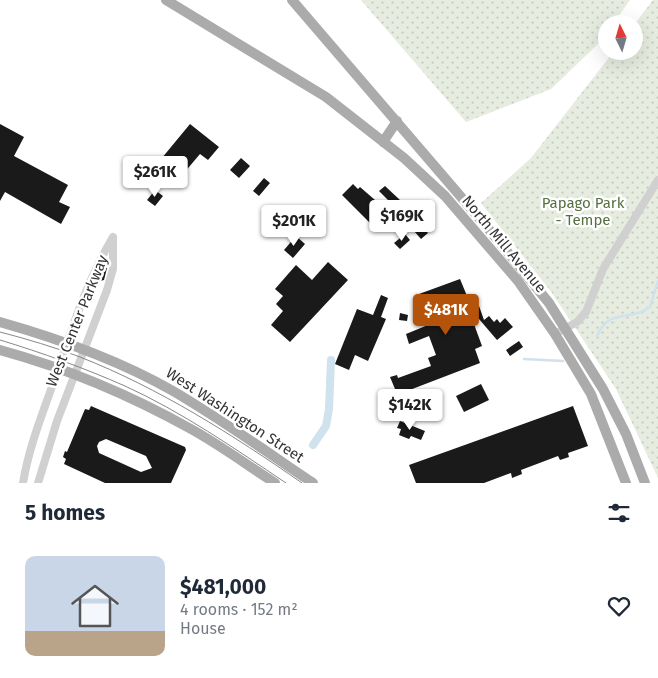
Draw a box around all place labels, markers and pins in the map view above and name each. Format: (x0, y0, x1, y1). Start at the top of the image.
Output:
pin: $261K (120, 156, 190, 198)
pin: $169K (367, 200, 437, 242)
pin: $201K (259, 204, 329, 247)
pin: $481K (411, 294, 481, 336)
pin: $142K (375, 388, 445, 431)

